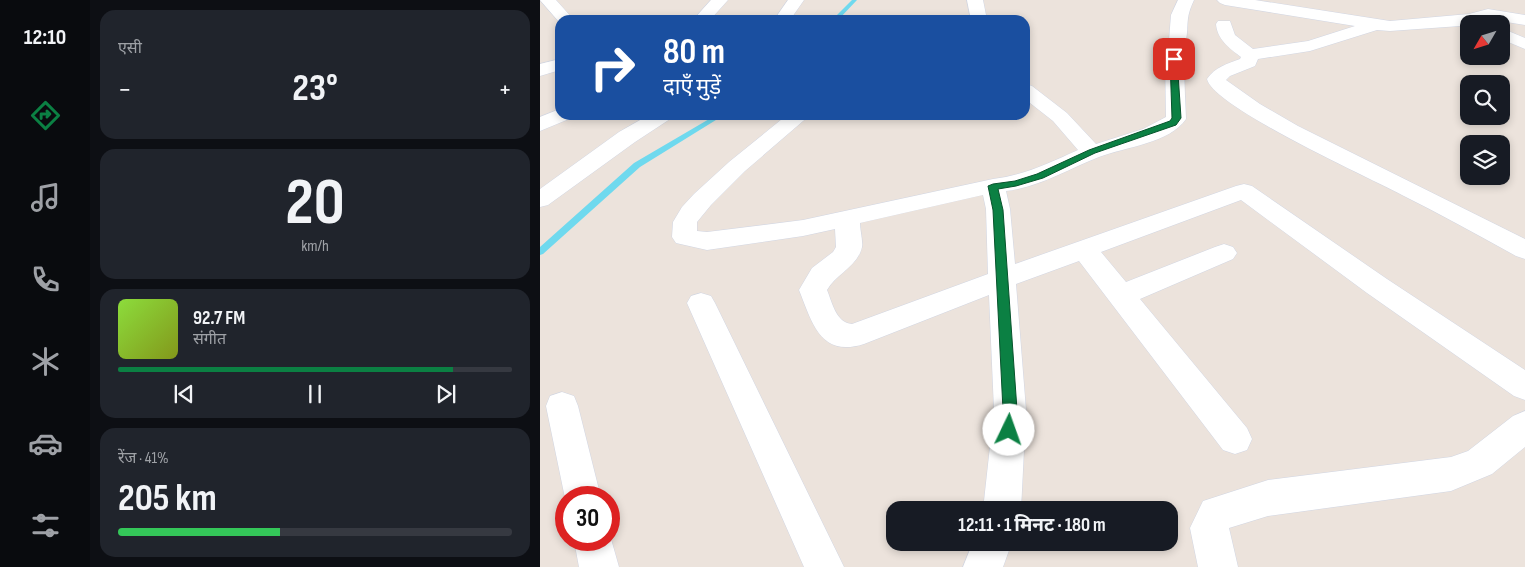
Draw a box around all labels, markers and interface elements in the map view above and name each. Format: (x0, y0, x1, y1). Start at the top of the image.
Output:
north arrow (1460, 15, 1510, 65)
map controls (1460, 15, 1510, 185)
text: 12:10 (24, 24, 66, 51)
text: 80 m (663, 31, 725, 74)
icon: right (580, 35, 645, 100)
pin (1153, 38, 1195, 80)
text: एसी (118, 39, 142, 58)
icon: arrive (1160, 45, 1188, 73)
text: 23° (292, 66, 338, 111)
text: − (118, 73, 132, 106)
text: + (498, 73, 512, 106)
text: दाएँ मुड़ें (663, 74, 721, 101)
button: search (1460, 75, 1510, 125)
icon: directions (28, 98, 63, 133)
button: layers (1460, 135, 1510, 185)
text: 20 (285, 165, 345, 243)
icon: music (28, 180, 63, 215)
text: km/h (301, 237, 329, 256)
icon: phone (28, 262, 63, 297)
text: 92.7 FM (193, 307, 245, 330)
text: संगीत (193, 330, 226, 349)
icon: climate (28, 344, 63, 379)
icon: previous (170, 380, 198, 408)
icon: pause (301, 380, 329, 408)
icon: next (432, 380, 460, 408)
position arrow (982, 403, 1034, 455)
icon: car (28, 426, 63, 461)
text: रेंज · 41% (118, 449, 169, 468)
text: 205 km (118, 476, 217, 521)
speed limit sign: 30 (555, 486, 620, 551)
icon: filters (28, 508, 63, 543)
text: 12:11 · 1 मिनट · 180 m (958, 514, 1106, 537)

